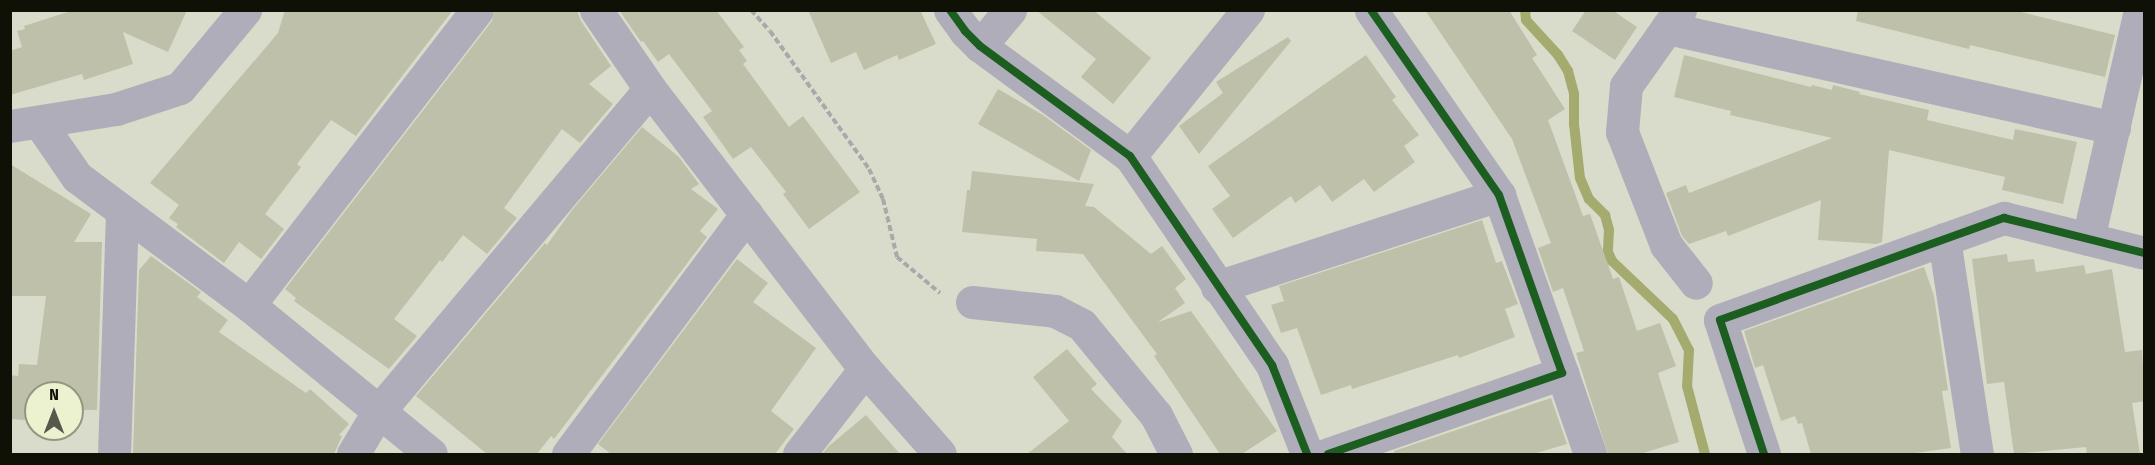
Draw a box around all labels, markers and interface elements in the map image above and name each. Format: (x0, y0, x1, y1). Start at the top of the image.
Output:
north arrow (24, 381, 84, 441)
text: N (49, 385, 59, 404)

